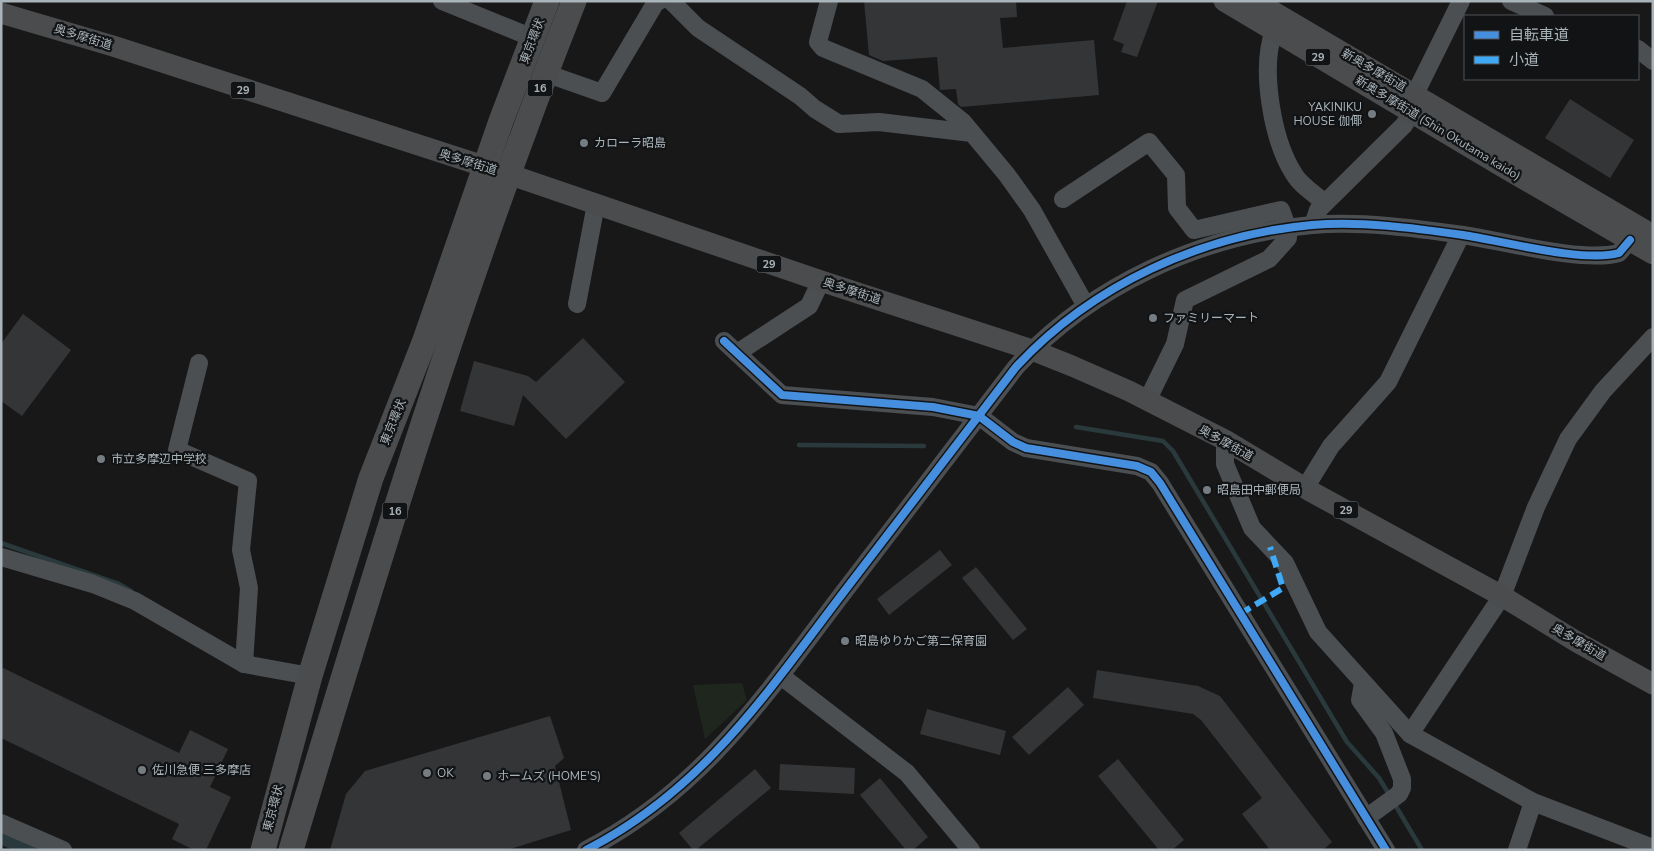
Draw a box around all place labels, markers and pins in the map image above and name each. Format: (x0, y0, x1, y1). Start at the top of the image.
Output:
place label: YAKINIKU HOUSE 伽倻 (1293, 99, 1362, 129)
marker: YAKINIKU HOUSE 伽倻 (1366, 108, 1378, 120)
place label: カローラ昭島 (594, 135, 666, 151)
marker: カローラ昭島 (578, 137, 590, 149)
place label: ファミリーマート (1163, 310, 1259, 326)
marker: ファミリーマート (1147, 312, 1159, 324)
place label: 市立多摩辺中学校 (111, 451, 207, 467)
marker: 市立多摩辺中学校 (95, 453, 107, 465)
place label: 昭島田中郵便局 (1217, 482, 1301, 498)
marker: 昭島田中郵便局 (1201, 484, 1213, 496)
place label: 昭島ゆりかご第二保育園 (855, 633, 987, 649)
marker: 昭島ゆりかご第二保育園 (839, 635, 851, 647)
place label: 佐川急便 三多摩店 (152, 762, 251, 778)
marker: 佐川急便 三多摩店 (136, 764, 148, 776)
place label: OK (437, 765, 454, 781)
marker: OK (421, 767, 433, 779)
place label: ホームズ (HOME'S) (497, 768, 601, 784)
marker: ホームズ (HOME'S) (481, 770, 493, 782)

